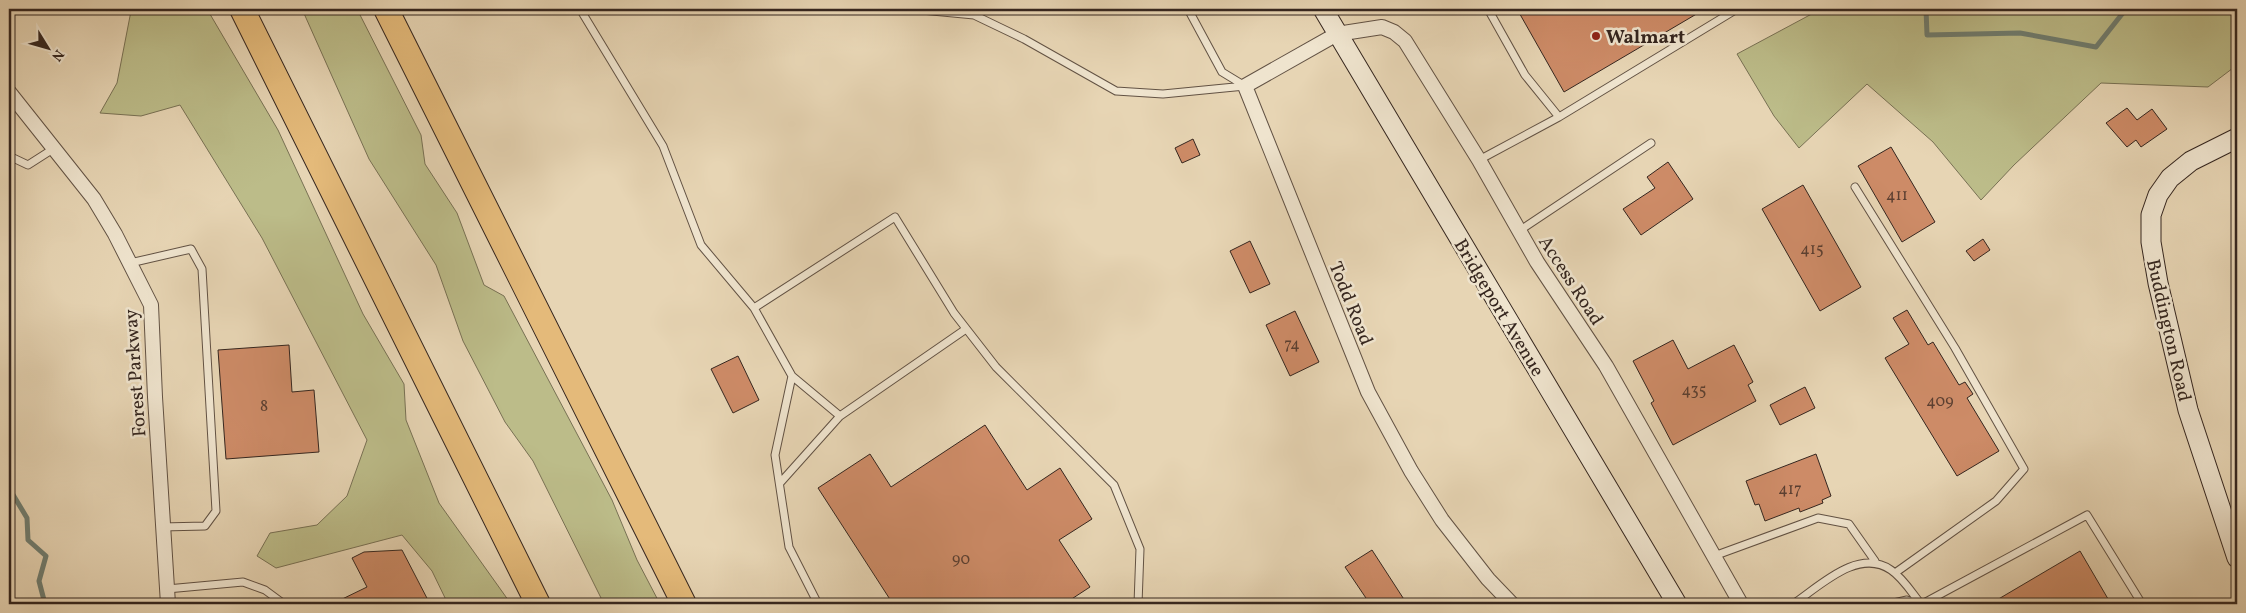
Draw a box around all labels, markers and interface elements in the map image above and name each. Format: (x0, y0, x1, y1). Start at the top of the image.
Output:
north arrow (22, 22, 72, 72)
place label: Walmart (1606, 25, 1685, 51)
marker: Walmart (1590, 30, 1602, 42)
text: N (47, 45, 68, 65)
house number: 411 (1886, 185, 1908, 207)
street label: Access Road (1532, 231, 1609, 331)
street label: Bridgeport Avenue (1447, 234, 1550, 382)
house number: 415 (1800, 239, 1824, 261)
street label: Buddington Road (2139, 257, 2197, 404)
street label: Todd Road (1322, 258, 1379, 349)
street label: Forest Parkway (119, 308, 153, 438)
house number: 74 (1284, 334, 1300, 356)
house number: 435 (1682, 380, 1706, 402)
house number: 409 (1926, 391, 1954, 413)
house number: 8 (260, 396, 268, 418)
house number: 417 (1778, 479, 1802, 501)
house number: 90 (952, 549, 970, 571)

